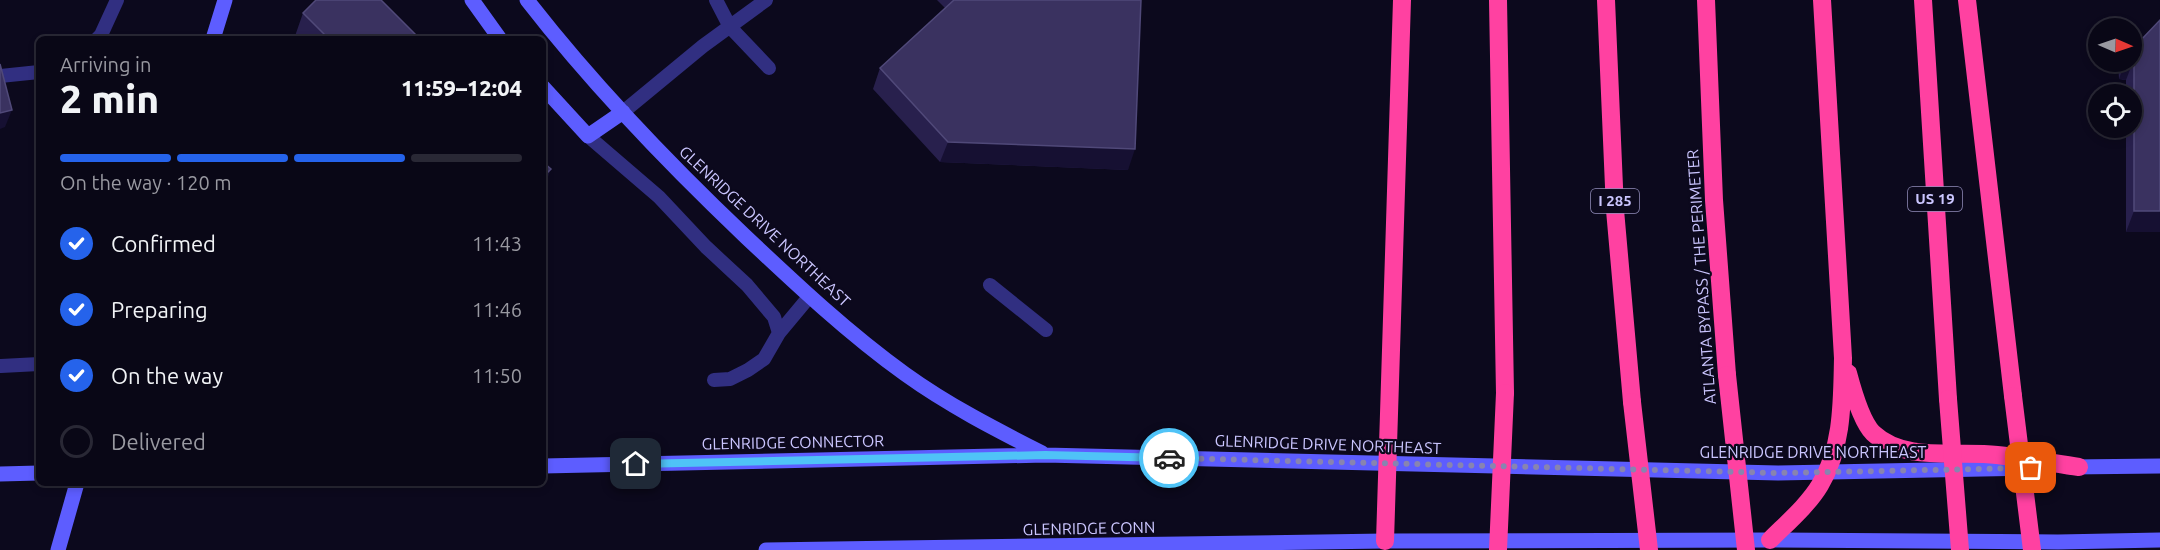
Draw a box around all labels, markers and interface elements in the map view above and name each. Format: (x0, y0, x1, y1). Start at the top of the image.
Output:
north arrow (2088, 18, 2142, 72)
map controls (2088, 18, 2142, 138)
text: Arriving in (60, 53, 151, 76)
text: 11:59–12:04 (401, 75, 522, 100)
text: 2 min (60, 77, 159, 120)
button: locate (2088, 84, 2142, 138)
street label: GLENRIDGE DRIVE NORTHEAST (676, 142, 854, 310)
street label: ATLANTA BYPASS / THE PERIMETER (1683, 149, 1719, 405)
text: On the way · 120 m (60, 171, 232, 194)
road number: US 19 (1908, 187, 1962, 211)
road number: I 285 (1591, 189, 1639, 213)
icon: check (60, 227, 93, 260)
text: Confirmed (111, 231, 216, 256)
text: 11:43 (472, 232, 522, 255)
icon: check (60, 293, 93, 326)
text: Preparing (111, 297, 208, 322)
text: 11:46 (472, 298, 522, 321)
icon: check (60, 359, 93, 392)
text: On the way (111, 363, 223, 388)
text: 11:50 (472, 364, 522, 387)
courier (1139, 428, 1199, 488)
text: Delivered (111, 429, 206, 454)
street label: GLENRIDGE CONNECTOR (702, 431, 884, 453)
street label: GLENRIDGE DRIVE NORTHEAST (1214, 431, 1442, 457)
pin (610, 438, 661, 489)
icon: car (1153, 442, 1186, 475)
pin (2005, 442, 2056, 493)
street label: GLENRIDGE DRIVE NORTHEAST (1700, 443, 1927, 461)
icon: home (619, 447, 652, 480)
icon: bag (2014, 451, 2047, 484)
street label: GLENRIDGE CONN (1023, 518, 1155, 538)

